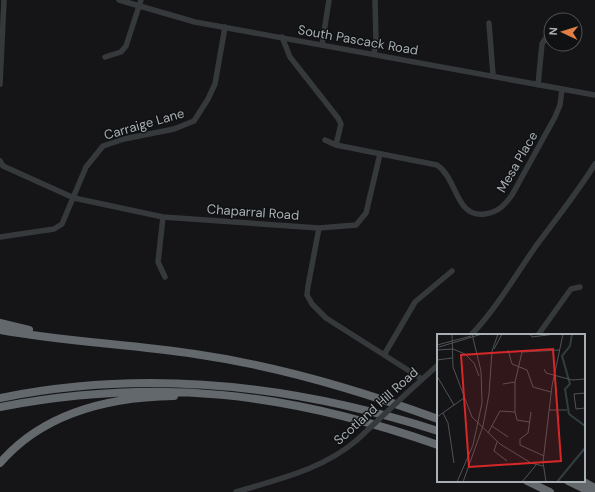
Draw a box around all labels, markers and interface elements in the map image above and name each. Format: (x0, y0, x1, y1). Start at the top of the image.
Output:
north arrow (543, 12, 583, 52)
street label: South Pascack Road (297, 21, 419, 59)
text: N (546, 27, 560, 36)
street label: Carraige Lane (102, 104, 186, 144)
street label: Mesa Place (493, 128, 541, 196)
street label: Chaparral Road (206, 200, 300, 224)
inset map (437, 334, 585, 482)
street label: Scotland Hill Road (330, 364, 422, 448)

